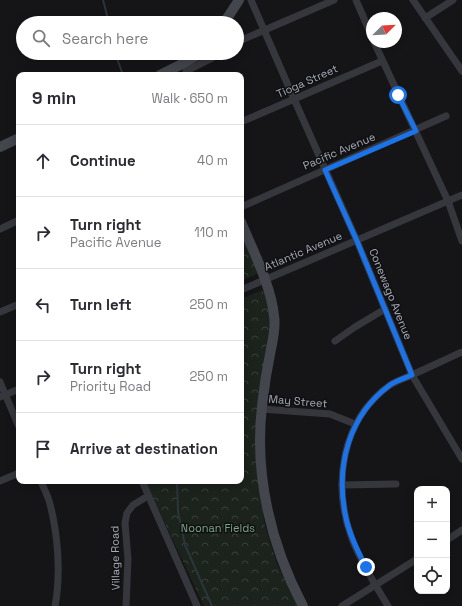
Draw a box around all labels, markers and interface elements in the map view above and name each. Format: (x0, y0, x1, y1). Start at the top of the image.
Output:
north arrow (366, 12, 402, 48)
search box (16, 16, 244, 60)
icon: search (30, 27, 52, 49)
text: Search here (62, 29, 148, 48)
street label: Tioga Street (274, 61, 340, 101)
route start (389, 86, 407, 104)
text: 9 min (32, 87, 76, 109)
text: Walk · 650 m (151, 90, 228, 107)
street label: Pacific Avenue (301, 129, 377, 173)
icon: ahead (32, 150, 54, 172)
text: Continue (70, 151, 136, 170)
text: 40 m (197, 152, 228, 169)
text: Turn right (70, 215, 141, 234)
icon: right (32, 222, 54, 244)
text: 110 m (194, 224, 228, 241)
street label: Atlantic Avenue (262, 228, 344, 274)
text: Pacific Avenue (70, 234, 161, 251)
street label: Conewago Avenue (366, 246, 416, 342)
icon: left (32, 294, 54, 316)
text: Turn left (70, 295, 132, 314)
text: 250 m (190, 296, 228, 313)
text: Turn right (70, 359, 141, 378)
icon: right (32, 366, 54, 388)
text: 250 m (190, 368, 228, 385)
text: Priority Road (70, 378, 151, 395)
street label: May Street (268, 391, 328, 411)
icon: arrive (32, 438, 54, 460)
text: Arrive at destination (70, 439, 218, 458)
map controls (414, 486, 450, 594)
button: + (414, 486, 450, 522)
park label: Noonan Fields (181, 521, 255, 535)
button: − (414, 522, 450, 558)
street label: Village Road (107, 526, 123, 590)
route end (357, 558, 375, 576)
button: locate (414, 558, 450, 594)

